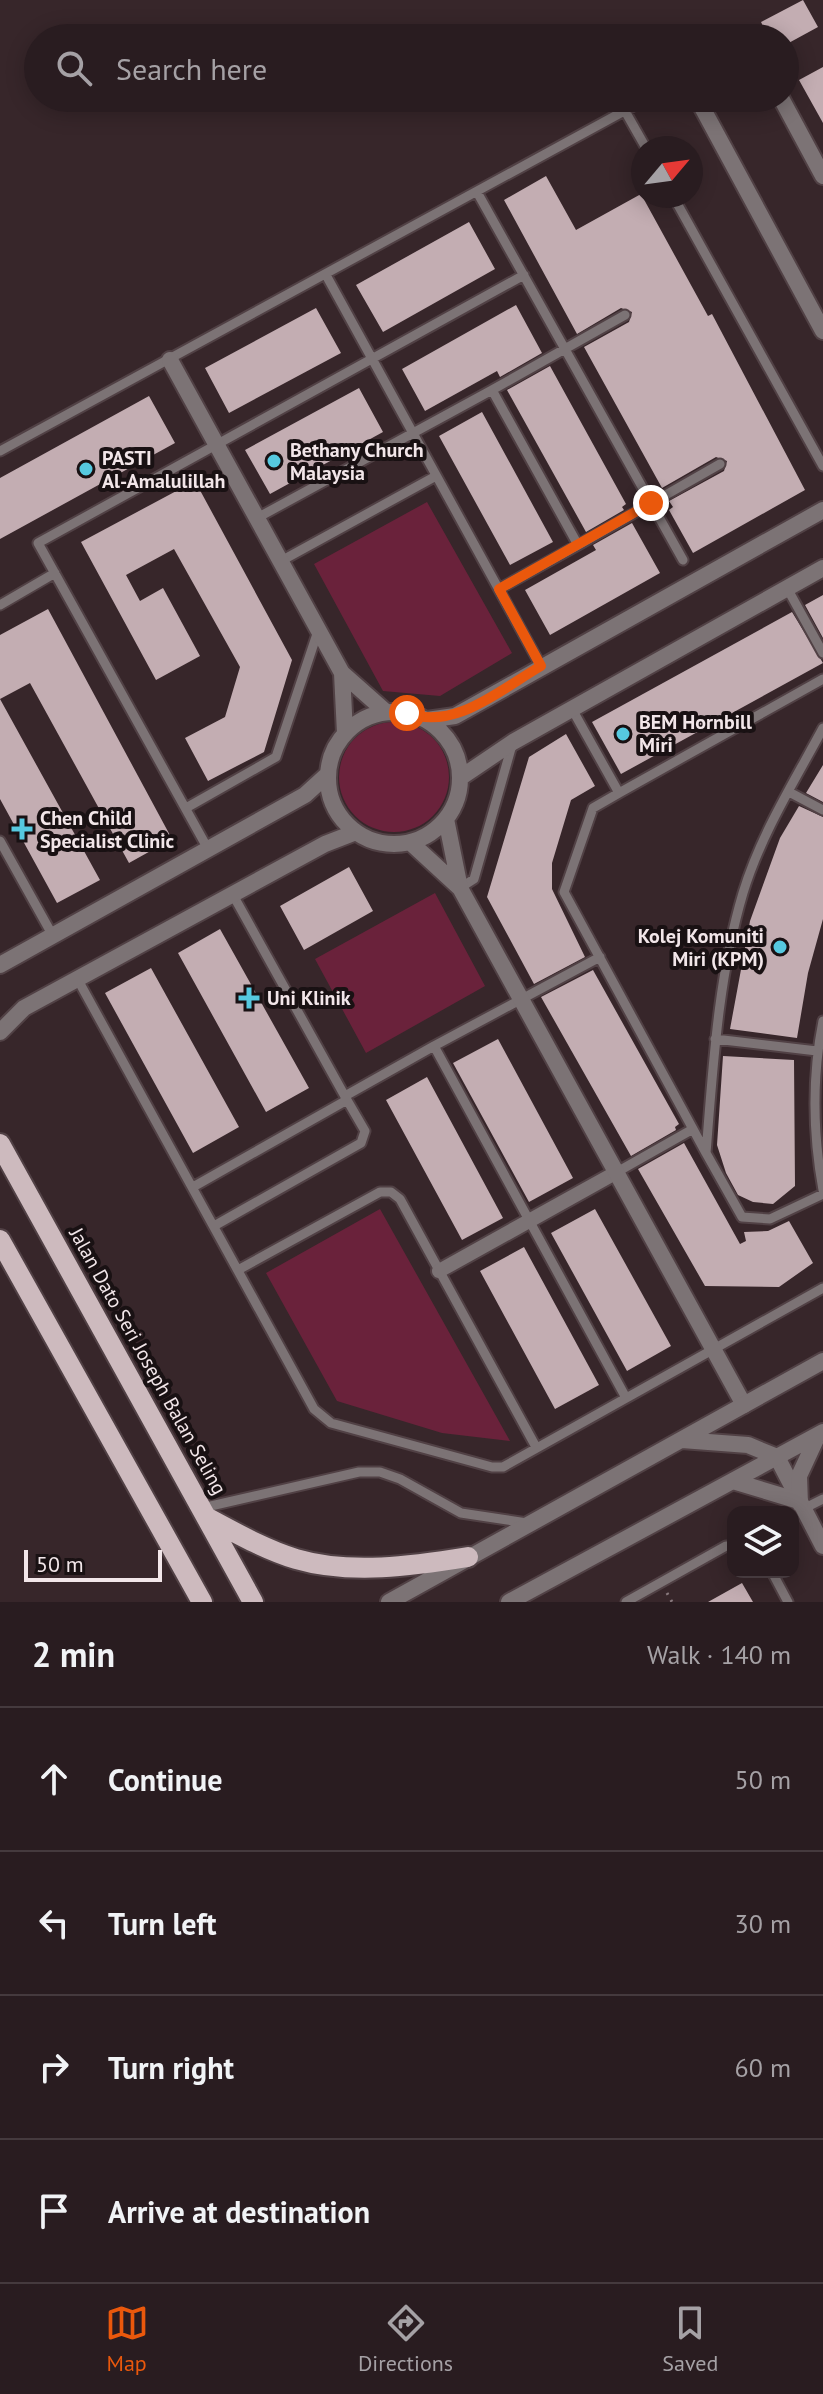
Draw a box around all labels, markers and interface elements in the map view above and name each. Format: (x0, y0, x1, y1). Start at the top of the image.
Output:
search box (24, 24, 799, 112)
icon: search (52, 46, 96, 90)
text: Search here (116, 49, 267, 88)
north arrow (631, 136, 703, 208)
place label: Bethany Church Malaysia (290, 437, 424, 486)
place label: PASTI Al-Amalulillah (102, 445, 225, 494)
marker: Bethany Church Malaysia (265, 452, 283, 470)
marker: PASTI Al-Amalulillah (77, 460, 95, 478)
route end (633, 485, 669, 521)
route start (389, 695, 425, 731)
place label: BEM Hornbill Miri (639, 709, 752, 758)
marker: BEM Hornbill Miri (614, 725, 632, 743)
place label: Chen Child Specialist Clinic (40, 805, 175, 854)
marker: Chen Child Specialist Clinic (11, 818, 33, 840)
place label: Kolej Komuniti Miri (KPM) (638, 923, 764, 972)
marker: Kolej Komuniti Miri (KPM) (771, 938, 789, 956)
place label: Uni Klinik (267, 985, 351, 1011)
marker: Uni Klinik (238, 987, 260, 1009)
street label: Jalan Dato Seri Joseph Balan Seling (63, 1222, 232, 1499)
map controls (727, 1506, 799, 1578)
button: layers (727, 1506, 799, 1578)
scale bar (24, 1546, 162, 1582)
text: 50 m (36, 1550, 84, 1578)
text: 2 min (32, 1632, 115, 1676)
text: Walk · 140 m (647, 1638, 791, 1671)
icon: ahead (32, 1757, 76, 1801)
text: Continue (108, 1760, 222, 1799)
text: 50 m (735, 1763, 791, 1796)
icon: left (32, 1901, 76, 1945)
text: Turn left (108, 1904, 216, 1943)
text: 30 m (735, 1907, 791, 1940)
icon: right (32, 2045, 76, 2089)
text: Turn right (108, 2048, 234, 2087)
text: 60 m (735, 2051, 791, 2084)
icon: arrive (32, 2189, 76, 2233)
text: Arrive at destination (108, 2192, 370, 2231)
tab: Map (105, 2301, 149, 2377)
tab: Directions (358, 2301, 453, 2377)
tab: Saved (662, 2301, 718, 2377)

